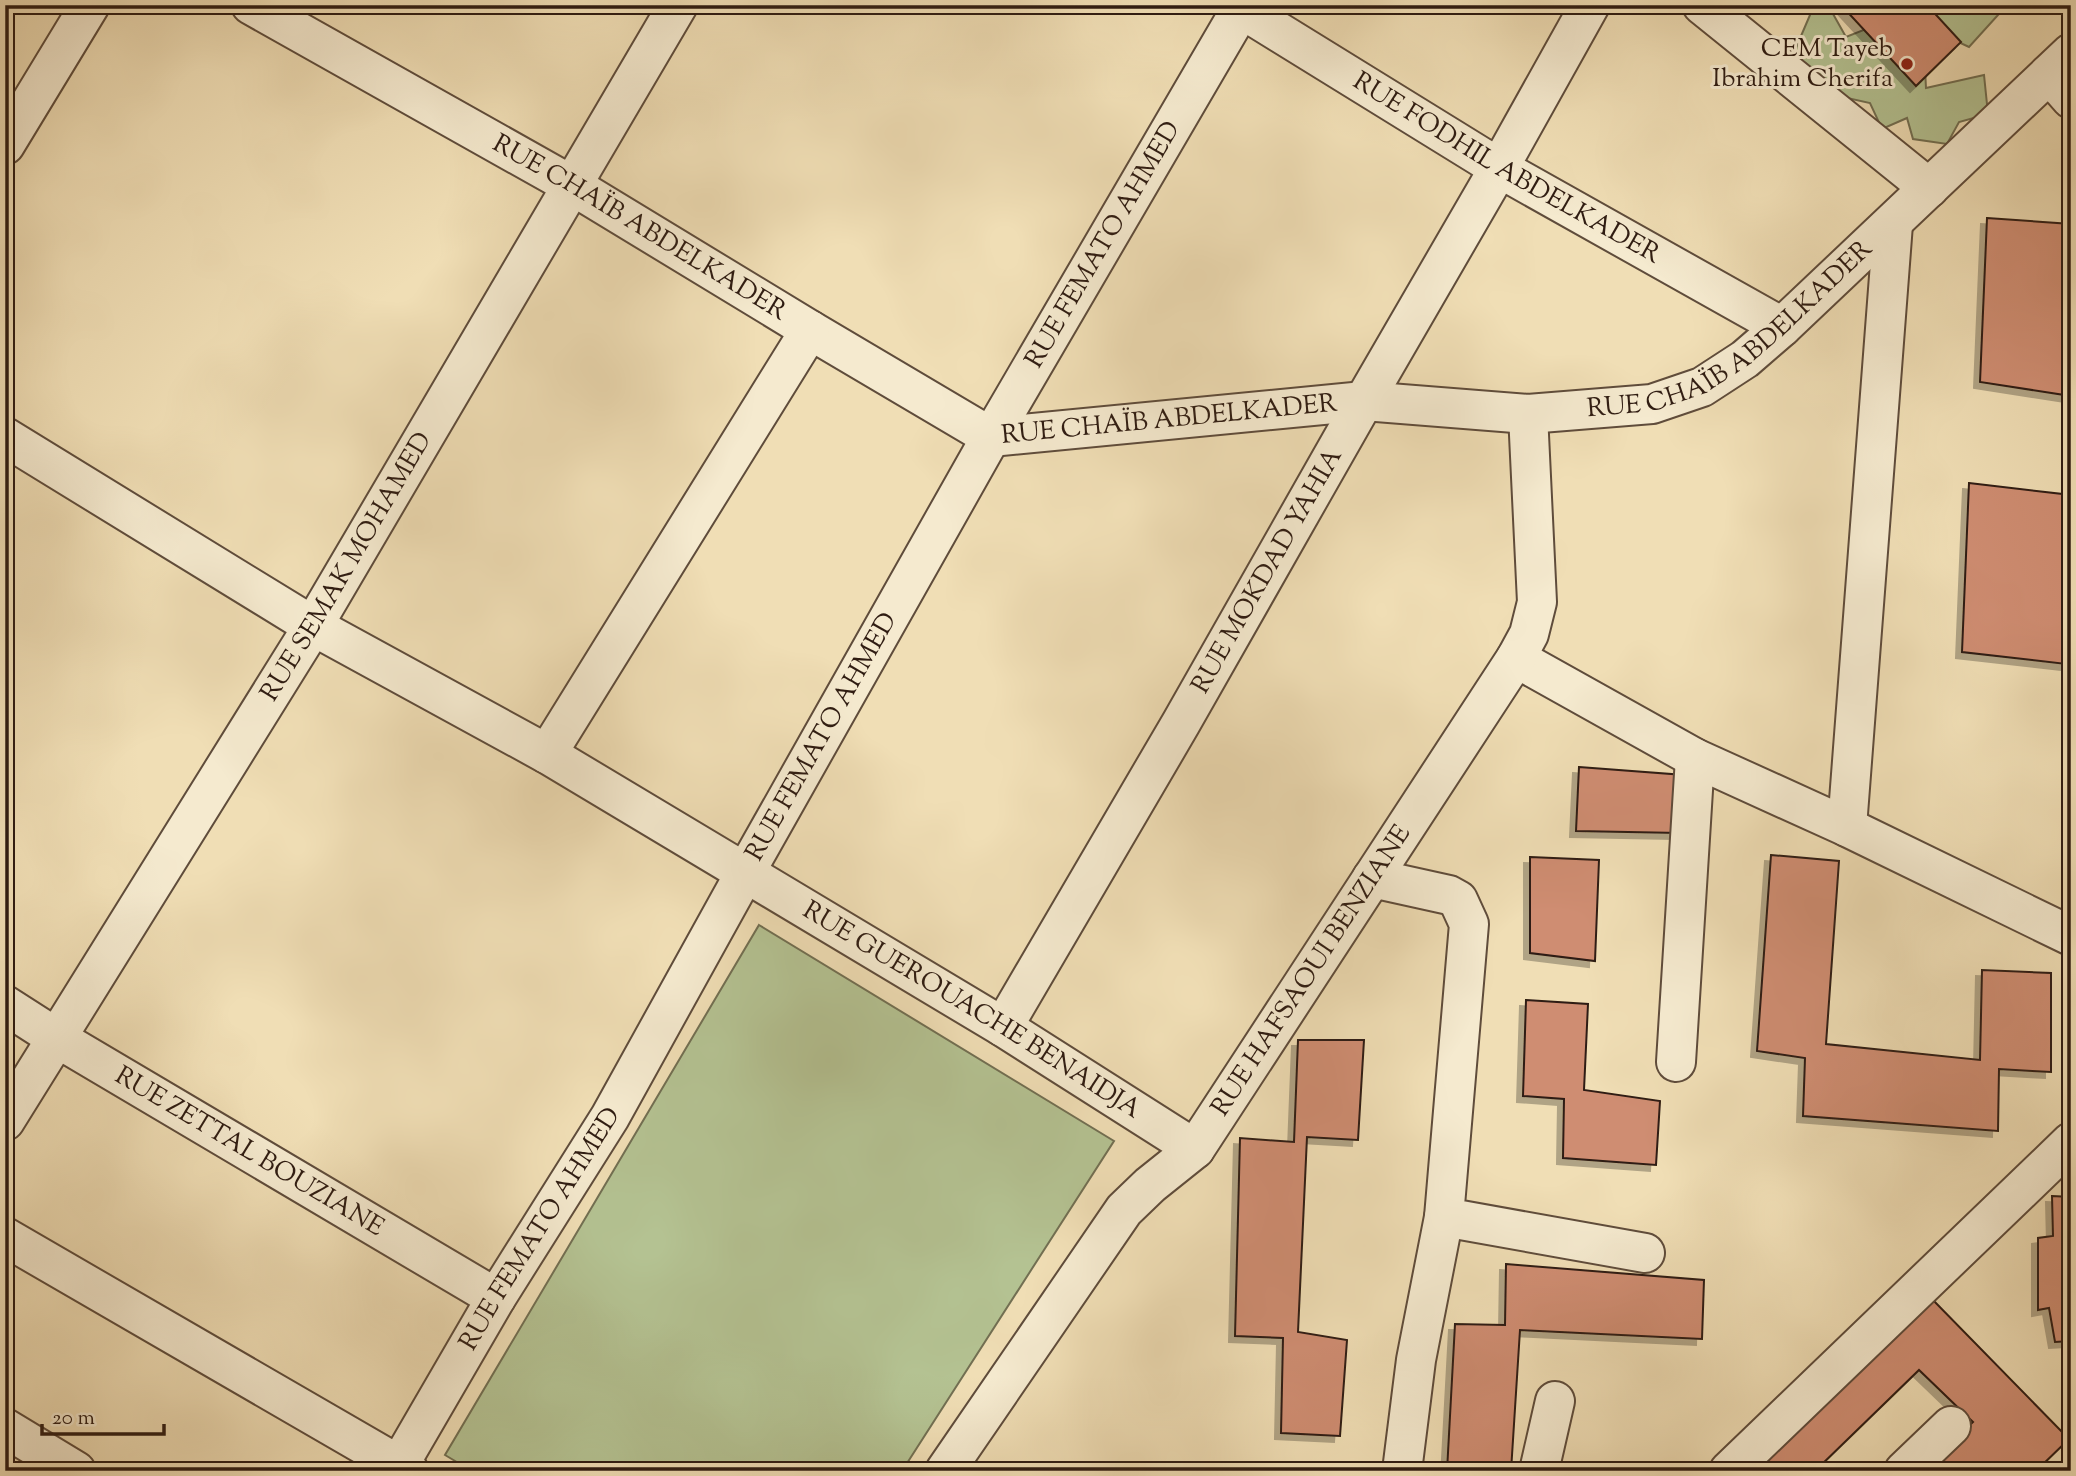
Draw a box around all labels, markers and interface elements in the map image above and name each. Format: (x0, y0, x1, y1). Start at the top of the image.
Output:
place label: CEM Tayeb Ibrahim Cherifa (1712, 31, 1893, 98)
marker: CEM Tayeb Ibrahim Cherifa (1899, 56, 1915, 72)
street label: RUE FODHIL ABDELKADER (1345, 63, 1667, 274)
street label: RUE FEMATO AHMED (1017, 114, 1190, 375)
street label: RUE CHAÏB ABDELKADER (485, 126, 794, 330)
street label: RUE CHAÏB ABDELKADER (1585, 231, 1881, 428)
street label: RUE CHAÏB ABDELKADER (1000, 385, 1339, 454)
street label: RUE SEMAK MOHAMED (252, 425, 441, 709)
street label: RUE MOKDAD YAHIA (1183, 442, 1352, 701)
street label: RUE FEMATO AHMED (737, 606, 907, 868)
street label: RUE HAFSAOUI BENZIANE (1203, 818, 1421, 1124)
street label: RUE GUEROUACHE BENAIDJA (795, 892, 1148, 1128)
street label: RUE ZETTAL BOUZIANE (108, 1058, 391, 1246)
street label: RUE FEMATO AHMED (451, 1100, 630, 1358)
scale bar (42, 1392, 164, 1436)
text: 20 m (52, 1404, 95, 1434)

